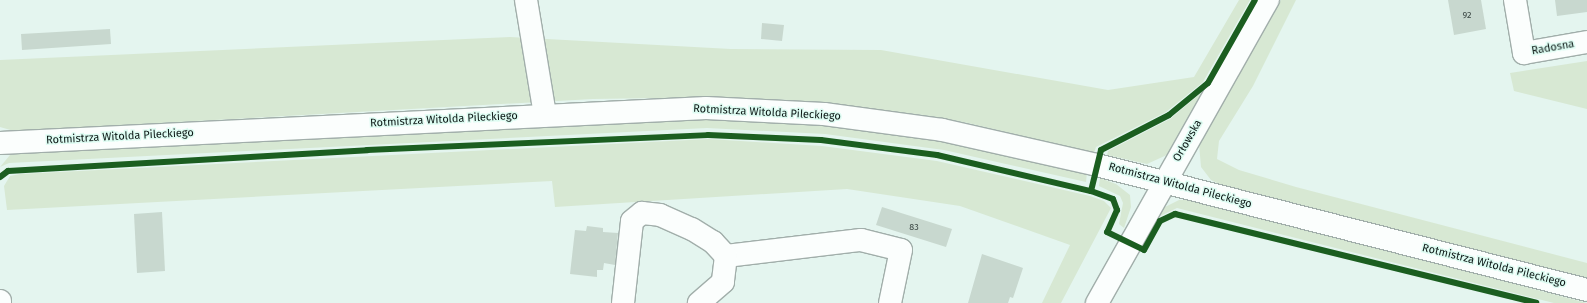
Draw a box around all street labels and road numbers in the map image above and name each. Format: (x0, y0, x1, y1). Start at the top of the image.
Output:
street label: Radosna (1531, 38, 1575, 58)
street label: Rotmistrza Witolda Pileckiego (693, 103, 841, 123)
street label: Rotmistrza Witolda Pileckiego (370, 110, 518, 130)
street label: Orłowska (1171, 118, 1205, 164)
street label: Rotmistrza Witolda Pileckiego (46, 127, 194, 147)
street label: Rotmistrza Witolda Pileckiego (1107, 160, 1253, 212)
street label: Rotmistrza Witolda Pileckiego (1421, 242, 1567, 290)

